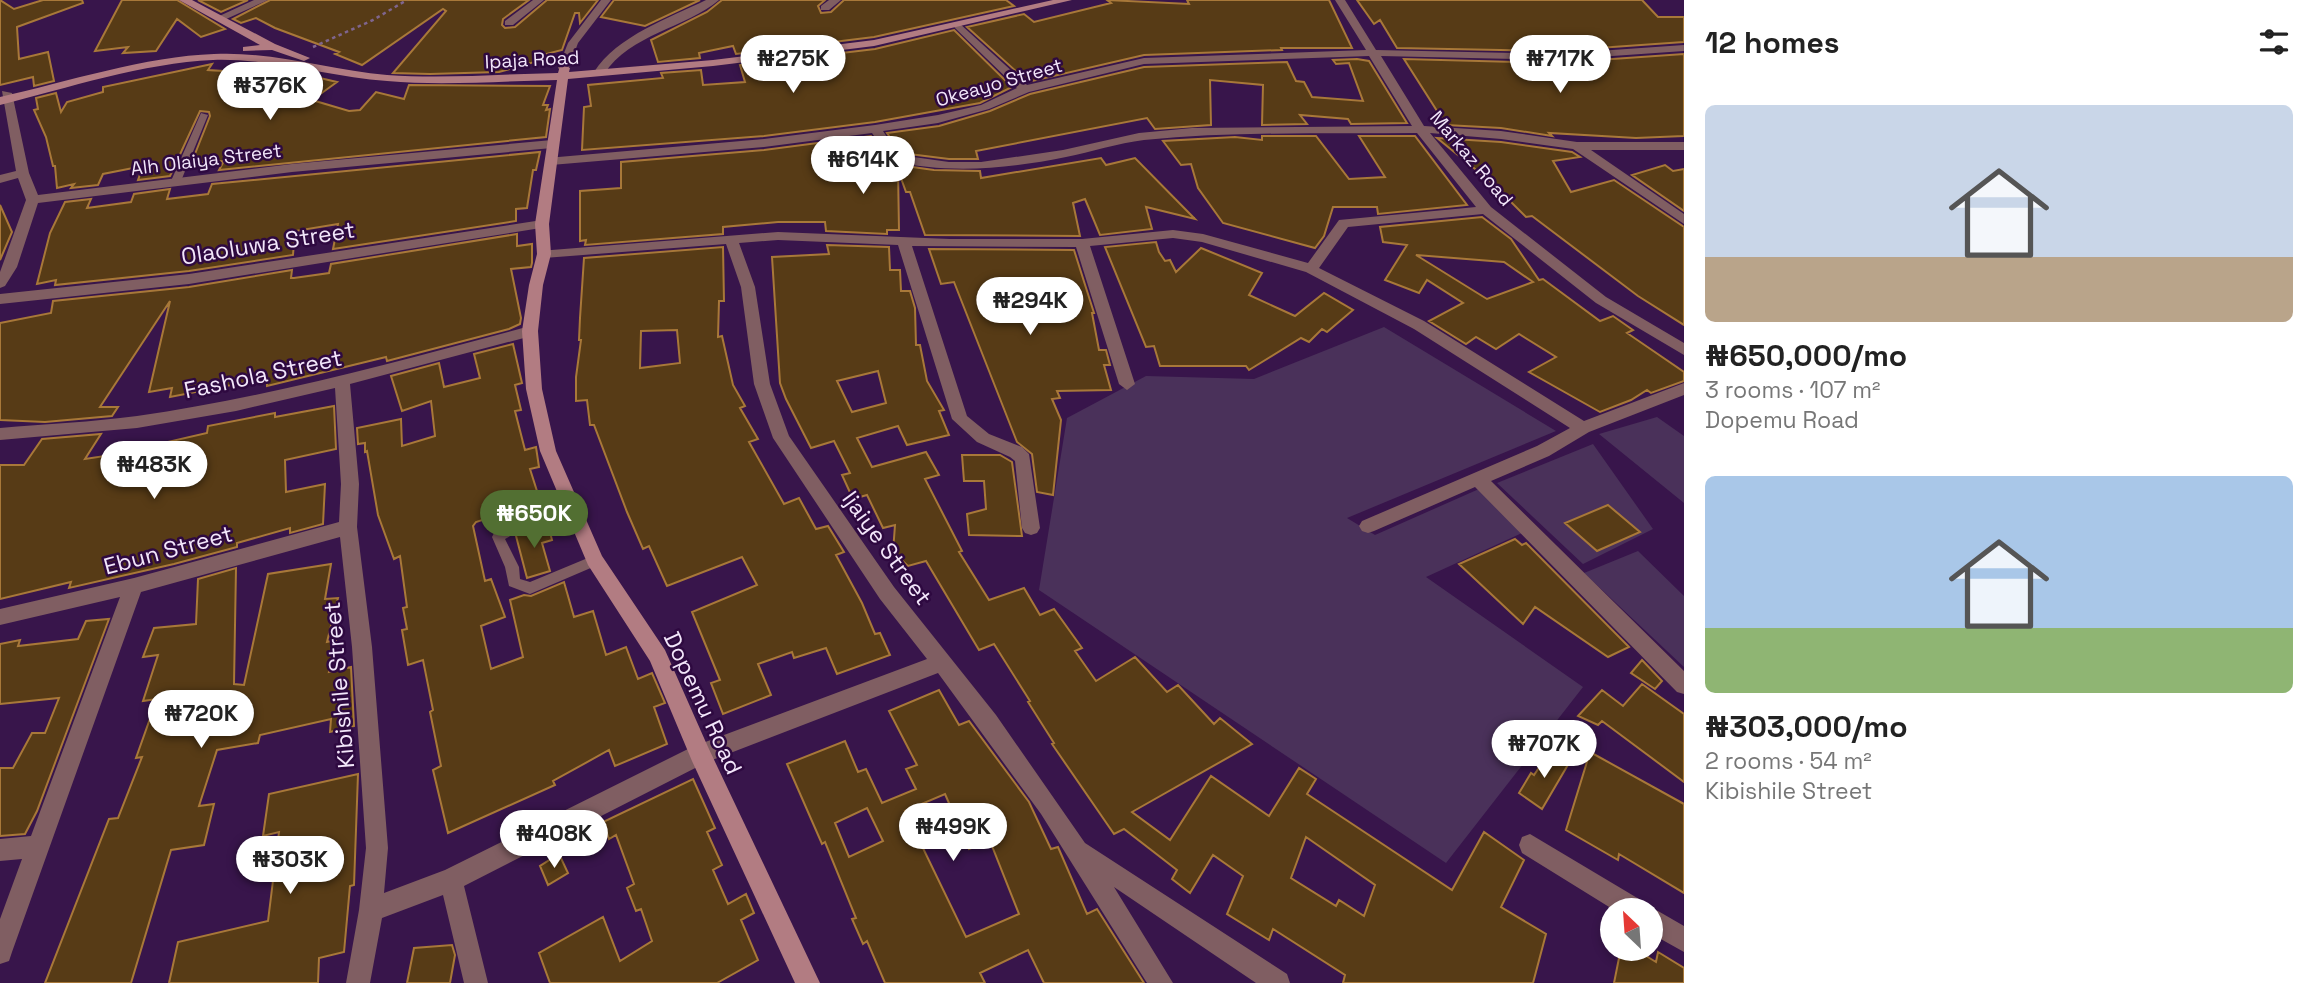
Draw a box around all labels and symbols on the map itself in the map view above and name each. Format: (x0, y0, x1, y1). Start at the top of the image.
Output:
pin: ₦275K (744, 36, 842, 95)
pin: ₦717K (1511, 36, 1609, 95)
street label: Ipaja Road (484, 45, 580, 74)
street label: Okeayo Street (933, 52, 1065, 113)
pin: ₦376K (221, 62, 319, 122)
street label: Markaz Road (1424, 106, 1519, 211)
pin: ₦614K (814, 136, 912, 196)
street label: Alh Olaiya Street (129, 138, 283, 181)
street label: Olaoluwa Street (179, 214, 357, 272)
pin: ₦294K (981, 278, 1079, 337)
street label: Fashola Street (181, 343, 345, 405)
pin: ₦483K (105, 442, 203, 501)
street label: Ijaiye Street (835, 485, 939, 611)
pin: ₦650K (485, 490, 583, 550)
street label: Ebun Street (100, 518, 236, 582)
street label: Kibishile Street (317, 600, 361, 770)
street label: Dopemu Road (657, 627, 749, 779)
pin: ₦720K (152, 690, 250, 750)
pin: ₦707K (1495, 720, 1593, 780)
pin: ₦499K (904, 804, 1002, 863)
pin: ₦408K (505, 810, 603, 870)
pin: ₦303K (241, 836, 339, 896)
north arrow (1600, 898, 1662, 961)

